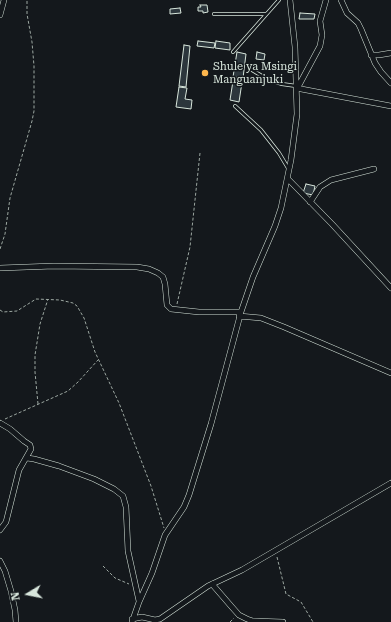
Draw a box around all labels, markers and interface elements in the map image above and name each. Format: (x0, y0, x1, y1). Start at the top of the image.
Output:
place label: Shule ya Msingi Manguanjuki (213, 60, 297, 86)
marker: Shule ya Msingi Manguanjuki (200, 68, 210, 78)
north arrow (8, 574, 48, 614)
text: N (9, 591, 23, 601)

